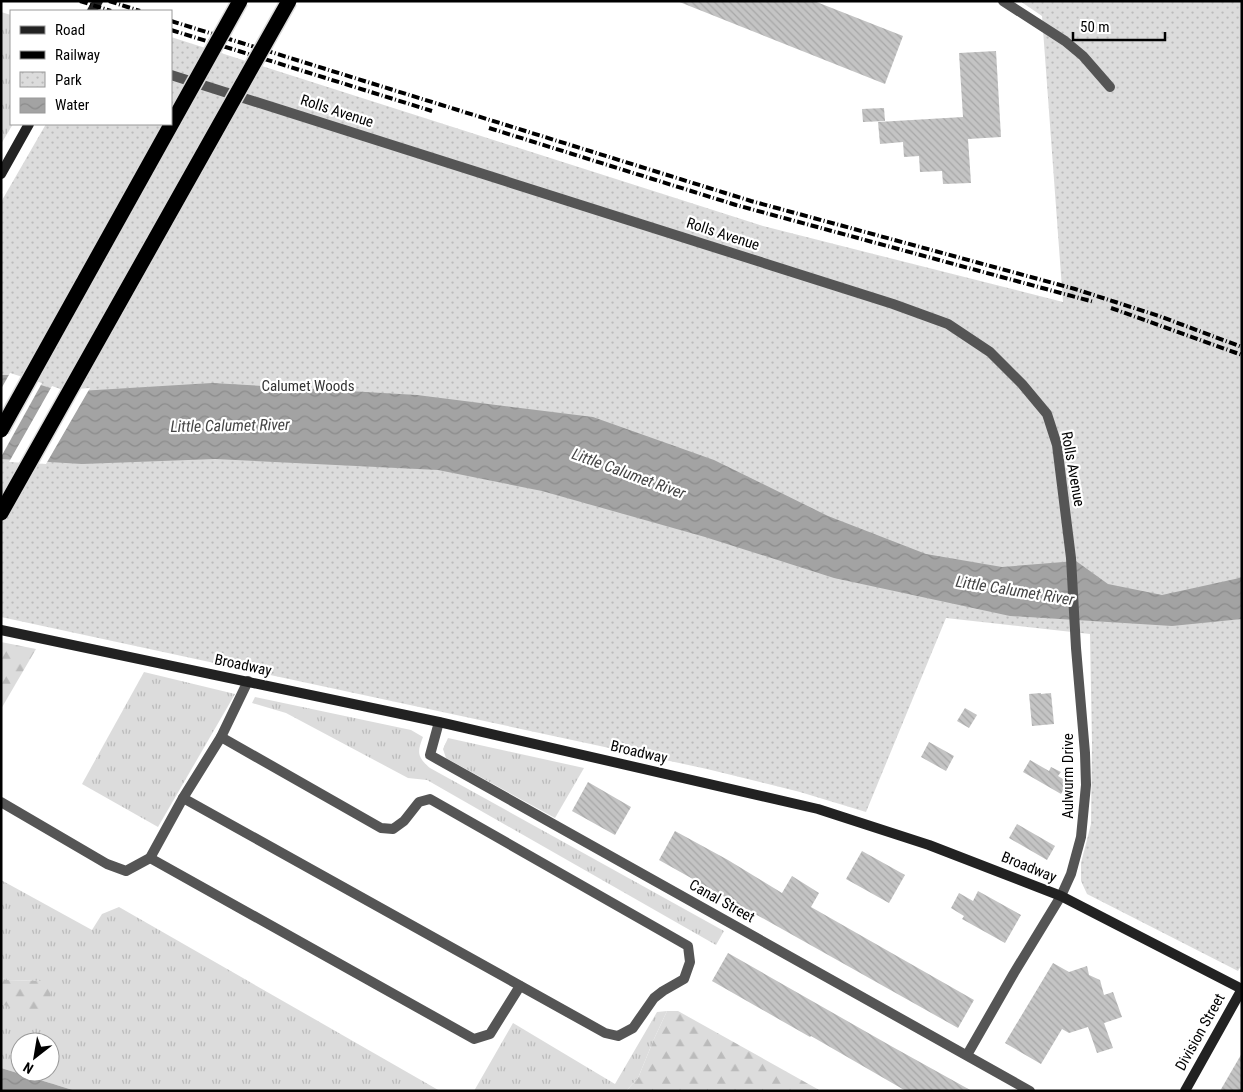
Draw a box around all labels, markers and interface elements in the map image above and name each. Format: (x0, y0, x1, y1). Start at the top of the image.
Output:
legend (10, 10, 172, 125)
scale bar (1073, 10, 1166, 42)
text: 50 m (1080, 18, 1110, 36)
text: Road (55, 21, 85, 39)
text: Railway (55, 46, 100, 64)
text: Park (55, 71, 82, 89)
street label: Rolls Avenue (298, 91, 376, 131)
text: Water (55, 96, 90, 114)
street label: Rolls Avenue (684, 214, 762, 254)
park label: Calumet Woods (261, 377, 355, 395)
water label: Little Calumet River (170, 415, 291, 436)
street label: Rolls Avenue (1058, 430, 1088, 508)
water label: Little Calumet River (569, 444, 689, 503)
water label: Little Calumet River (954, 572, 1077, 609)
street label: Broadway (213, 650, 273, 680)
street label: Aulwurm Drive (1059, 733, 1077, 819)
street label: Broadway (609, 737, 669, 767)
street label: Broadway (999, 848, 1059, 886)
street label: Canal Street (686, 876, 758, 926)
street label: Division Street (1171, 990, 1229, 1074)
north arrow (10, 1032, 60, 1082)
text: N (21, 1059, 36, 1077)

